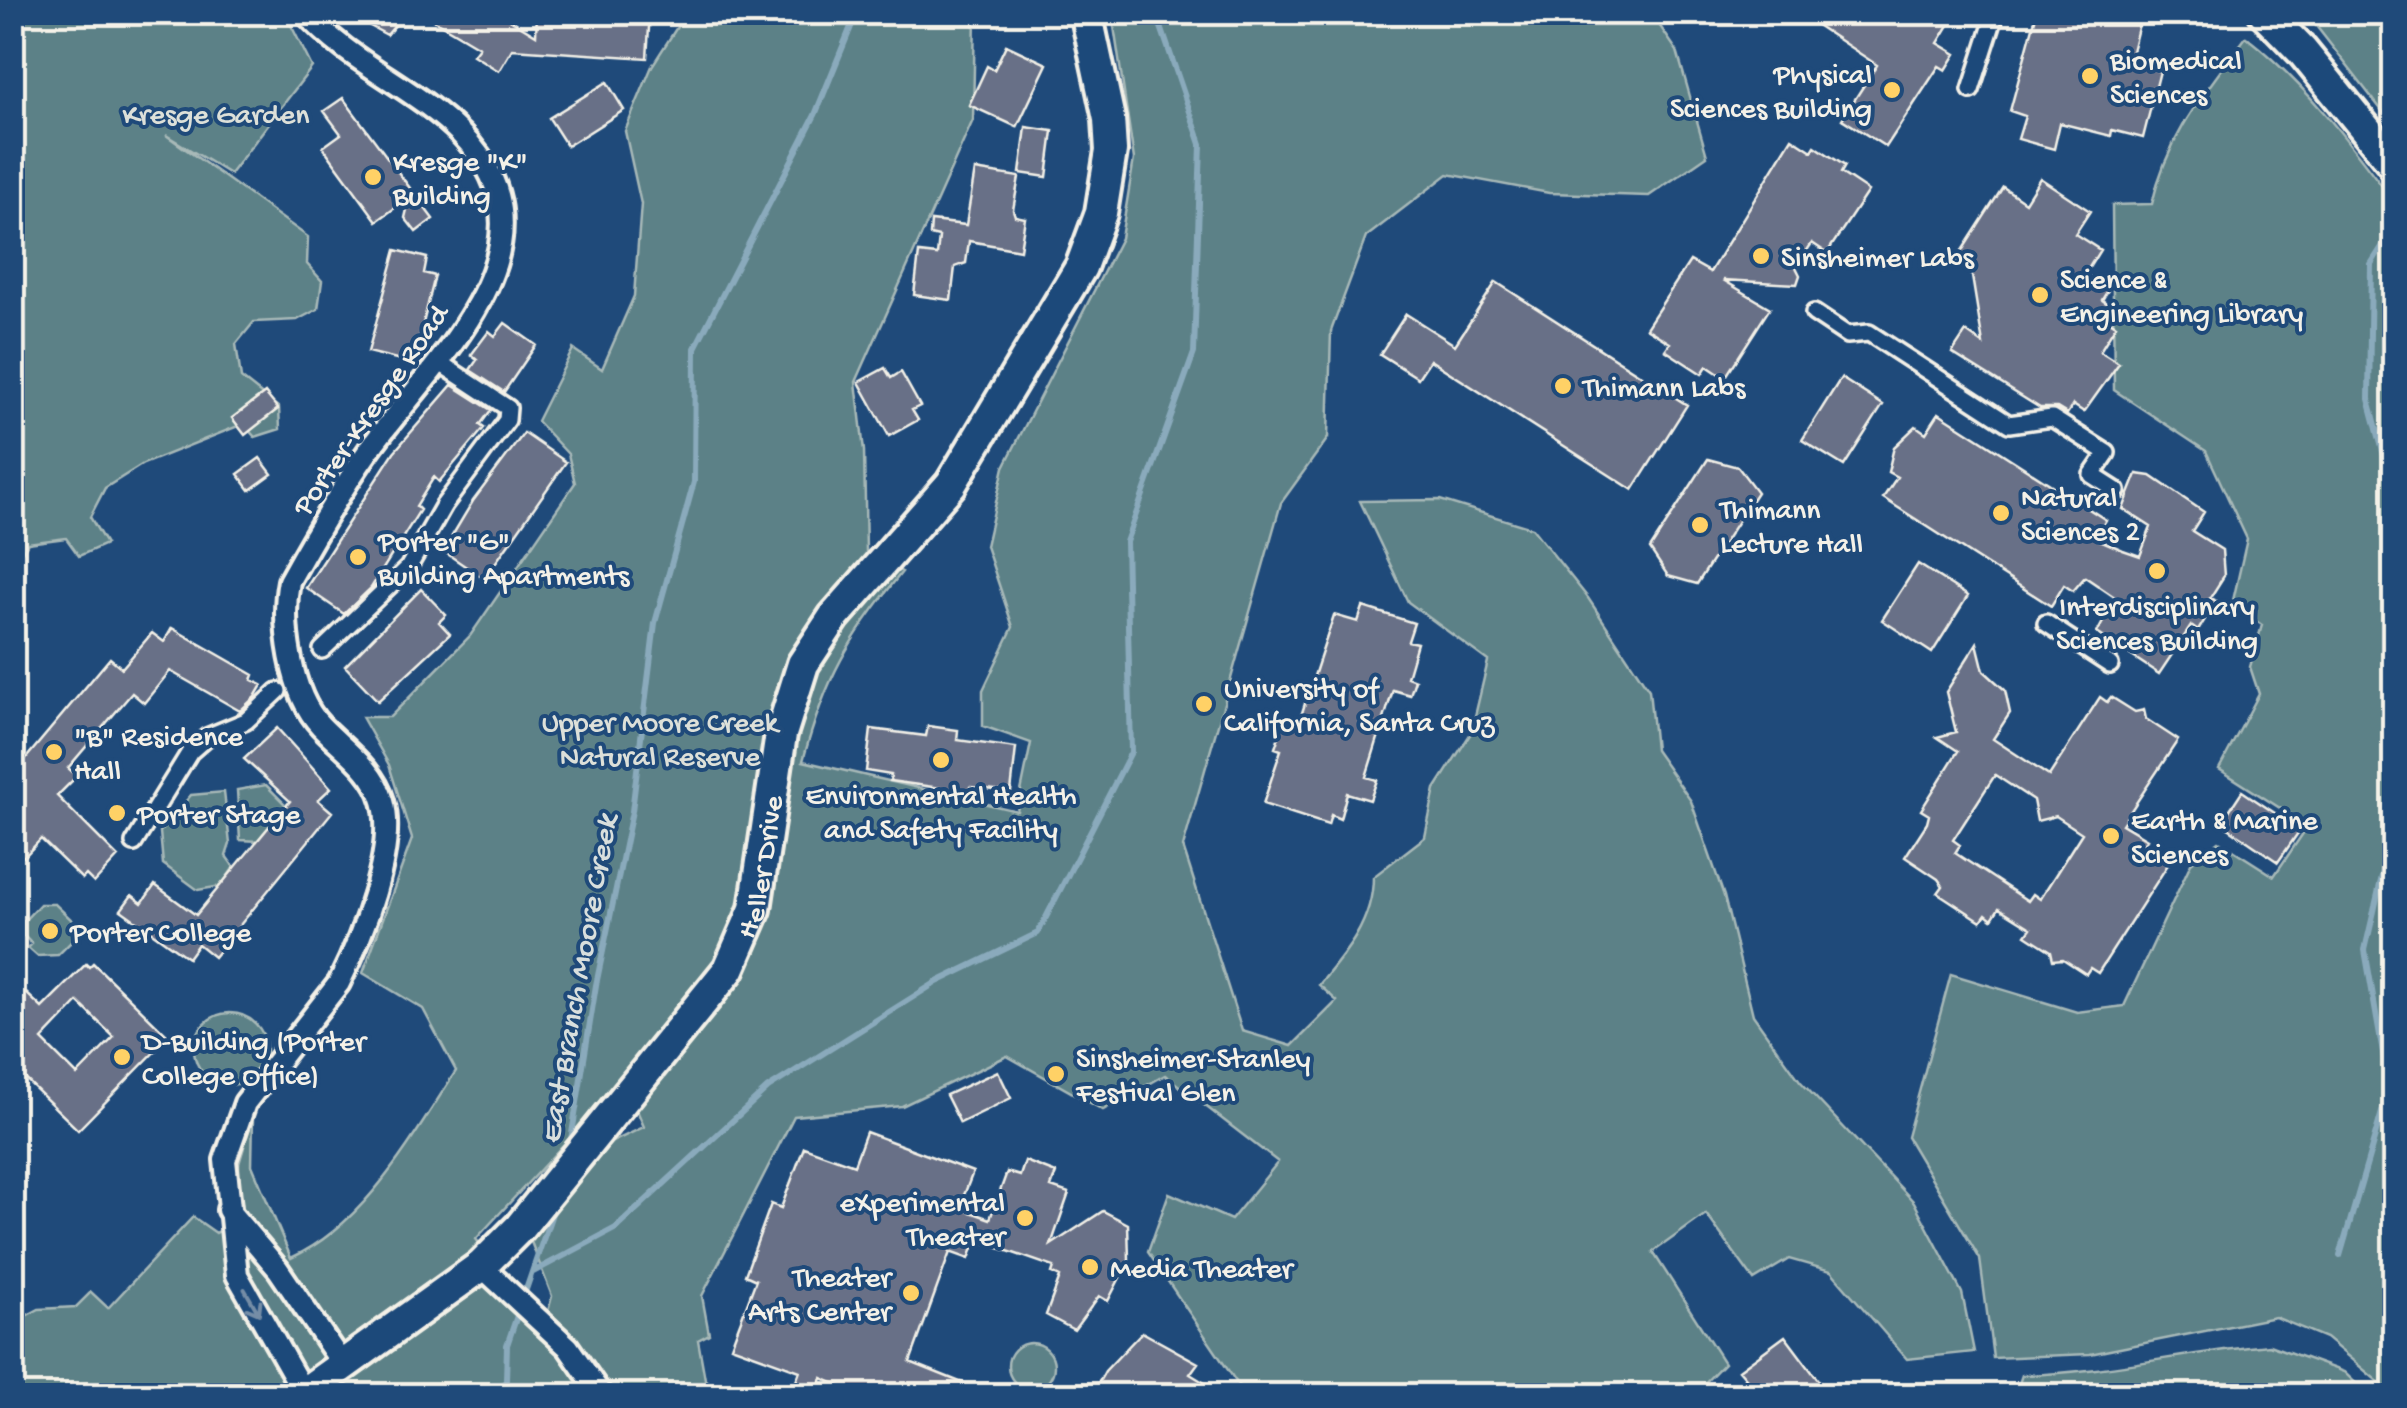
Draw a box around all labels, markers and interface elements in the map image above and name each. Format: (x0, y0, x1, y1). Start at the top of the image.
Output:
place label: Biomedical Sciences (2109, 46, 2242, 115)
place label: Physical Sciences Building (1670, 60, 1872, 129)
marker: Biomedical Sciences (2079, 65, 2101, 87)
marker: Physical Sciences Building (1881, 79, 1903, 101)
park label: Kresge Garden (123, 100, 309, 135)
place label: Kresge "K" Building (392, 147, 528, 216)
marker: Kresge "K" Building (362, 166, 384, 188)
place label: Sinsheimer Labs (1781, 243, 1975, 278)
marker: Sinsheimer Labs (1750, 245, 1772, 267)
place label: Science & Engineering Library (2060, 265, 2304, 334)
marker: Science & Engineering Library (2029, 284, 2051, 306)
street label: Porter-Kresge Road (286, 297, 460, 525)
place label: Thimann Labs (1581, 373, 1746, 408)
marker: Thimann Labs (1552, 375, 1574, 397)
place label: Natural Sciences 2 (2021, 483, 2140, 552)
place label: Thimann Lecture Hall (1718, 495, 1863, 564)
marker: Natural Sciences 2 (1990, 502, 2012, 524)
marker: Thimann Lecture Hall (1689, 514, 1711, 536)
place label: Porter "G" Building Apartments (377, 527, 630, 596)
marker: Porter "G" Building Apartments (347, 546, 369, 568)
marker: Interdisciplinary Sciences Building (2146, 560, 2168, 582)
place label: Interdisciplinary Sciences Building (2056, 592, 2258, 661)
place label: University of California, Santa Cruz (1224, 674, 1495, 743)
marker: University of California, Santa Cruz (1193, 693, 1215, 715)
park label: Upper Moore Creek Natural Reserve (542, 708, 781, 777)
place label: "B" Residence Hall (74, 722, 244, 791)
marker: "B" Residence Hall (43, 741, 65, 763)
marker: Environmental Health and Safety Facility (930, 749, 952, 771)
place label: Environmental Health and Safety Facility (806, 781, 1077, 850)
street label: Heller Drive (731, 793, 794, 945)
place label: Porter Stage (136, 800, 301, 835)
marker: Porter Stage (106, 802, 128, 824)
place label: Earth & Marine Sciences (2131, 806, 2318, 875)
water label: East Branch Moore Creek (533, 810, 629, 1147)
marker: Earth & Marine Sciences (2100, 825, 2122, 847)
place label: Porter College (69, 918, 252, 953)
marker: Porter College (39, 920, 61, 942)
place label: D-Building (Porter College Office) (140, 1027, 368, 1096)
place label: Sinsheimer-Stanley Festival Glen (1075, 1044, 1311, 1113)
marker: D-Building (Porter College Office) (111, 1046, 133, 1068)
marker: Sinsheimer-Stanley Festival Glen (1045, 1063, 1067, 1085)
place label: eXperimental Theater (840, 1188, 1007, 1257)
marker: eXperimental Theater (1014, 1207, 1036, 1229)
place label: Media Theater (1110, 1254, 1295, 1289)
marker: Media Theater (1079, 1256, 1101, 1278)
place label: Theater Arts Center (748, 1263, 893, 1332)
marker: Theater Arts Center (900, 1282, 922, 1304)
one-way arrow (242, 1287, 262, 1316)

